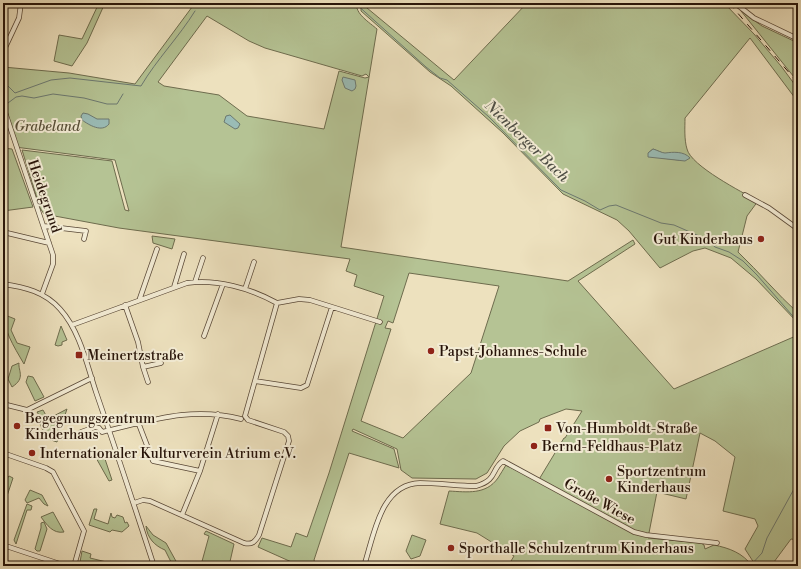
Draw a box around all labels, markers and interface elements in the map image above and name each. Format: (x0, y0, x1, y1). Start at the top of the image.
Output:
water label: Nienberger Bach (480, 96, 573, 187)
park label: Grabeland (14, 118, 81, 136)
street label: Heidegrund (23, 157, 65, 235)
place label: Gut Kinderhaus (653, 231, 753, 249)
marker: Gut Kinderhaus (756, 234, 766, 244)
place label: Papst-Johannes-Schule (439, 343, 587, 361)
marker: Papst-Johannes-Schule (426, 346, 436, 356)
place label: Meinertzstraße (87, 347, 184, 365)
marker: Meinertzstraße (74, 350, 84, 360)
place label: Begegnungszentrum Kinderhaus (24, 410, 155, 444)
place label: Von-Humboldt-Straße (555, 420, 698, 438)
marker: Begegnungszentrum Kinderhaus (12, 421, 22, 431)
marker: Von-Humboldt-Straße (543, 423, 553, 433)
place label: Bernd-Feldhaus-Platz (541, 438, 682, 456)
marker: Bernd-Feldhaus-Platz (529, 441, 539, 451)
place label: Internationaler Kulturverein Atrium e.V. (40, 445, 296, 463)
marker: Internationaler Kulturverein Atrium e.V. (27, 448, 37, 458)
place label: Sportzentrum Kinderhaus (617, 463, 706, 497)
marker: Sportzentrum Kinderhaus (604, 474, 614, 484)
street label: Große Wiese (561, 475, 638, 529)
place label: Sporthalle Schulzentrum Kinderhaus (459, 540, 694, 558)
marker: Sporthalle Schulzentrum Kinderhaus (446, 543, 456, 553)

